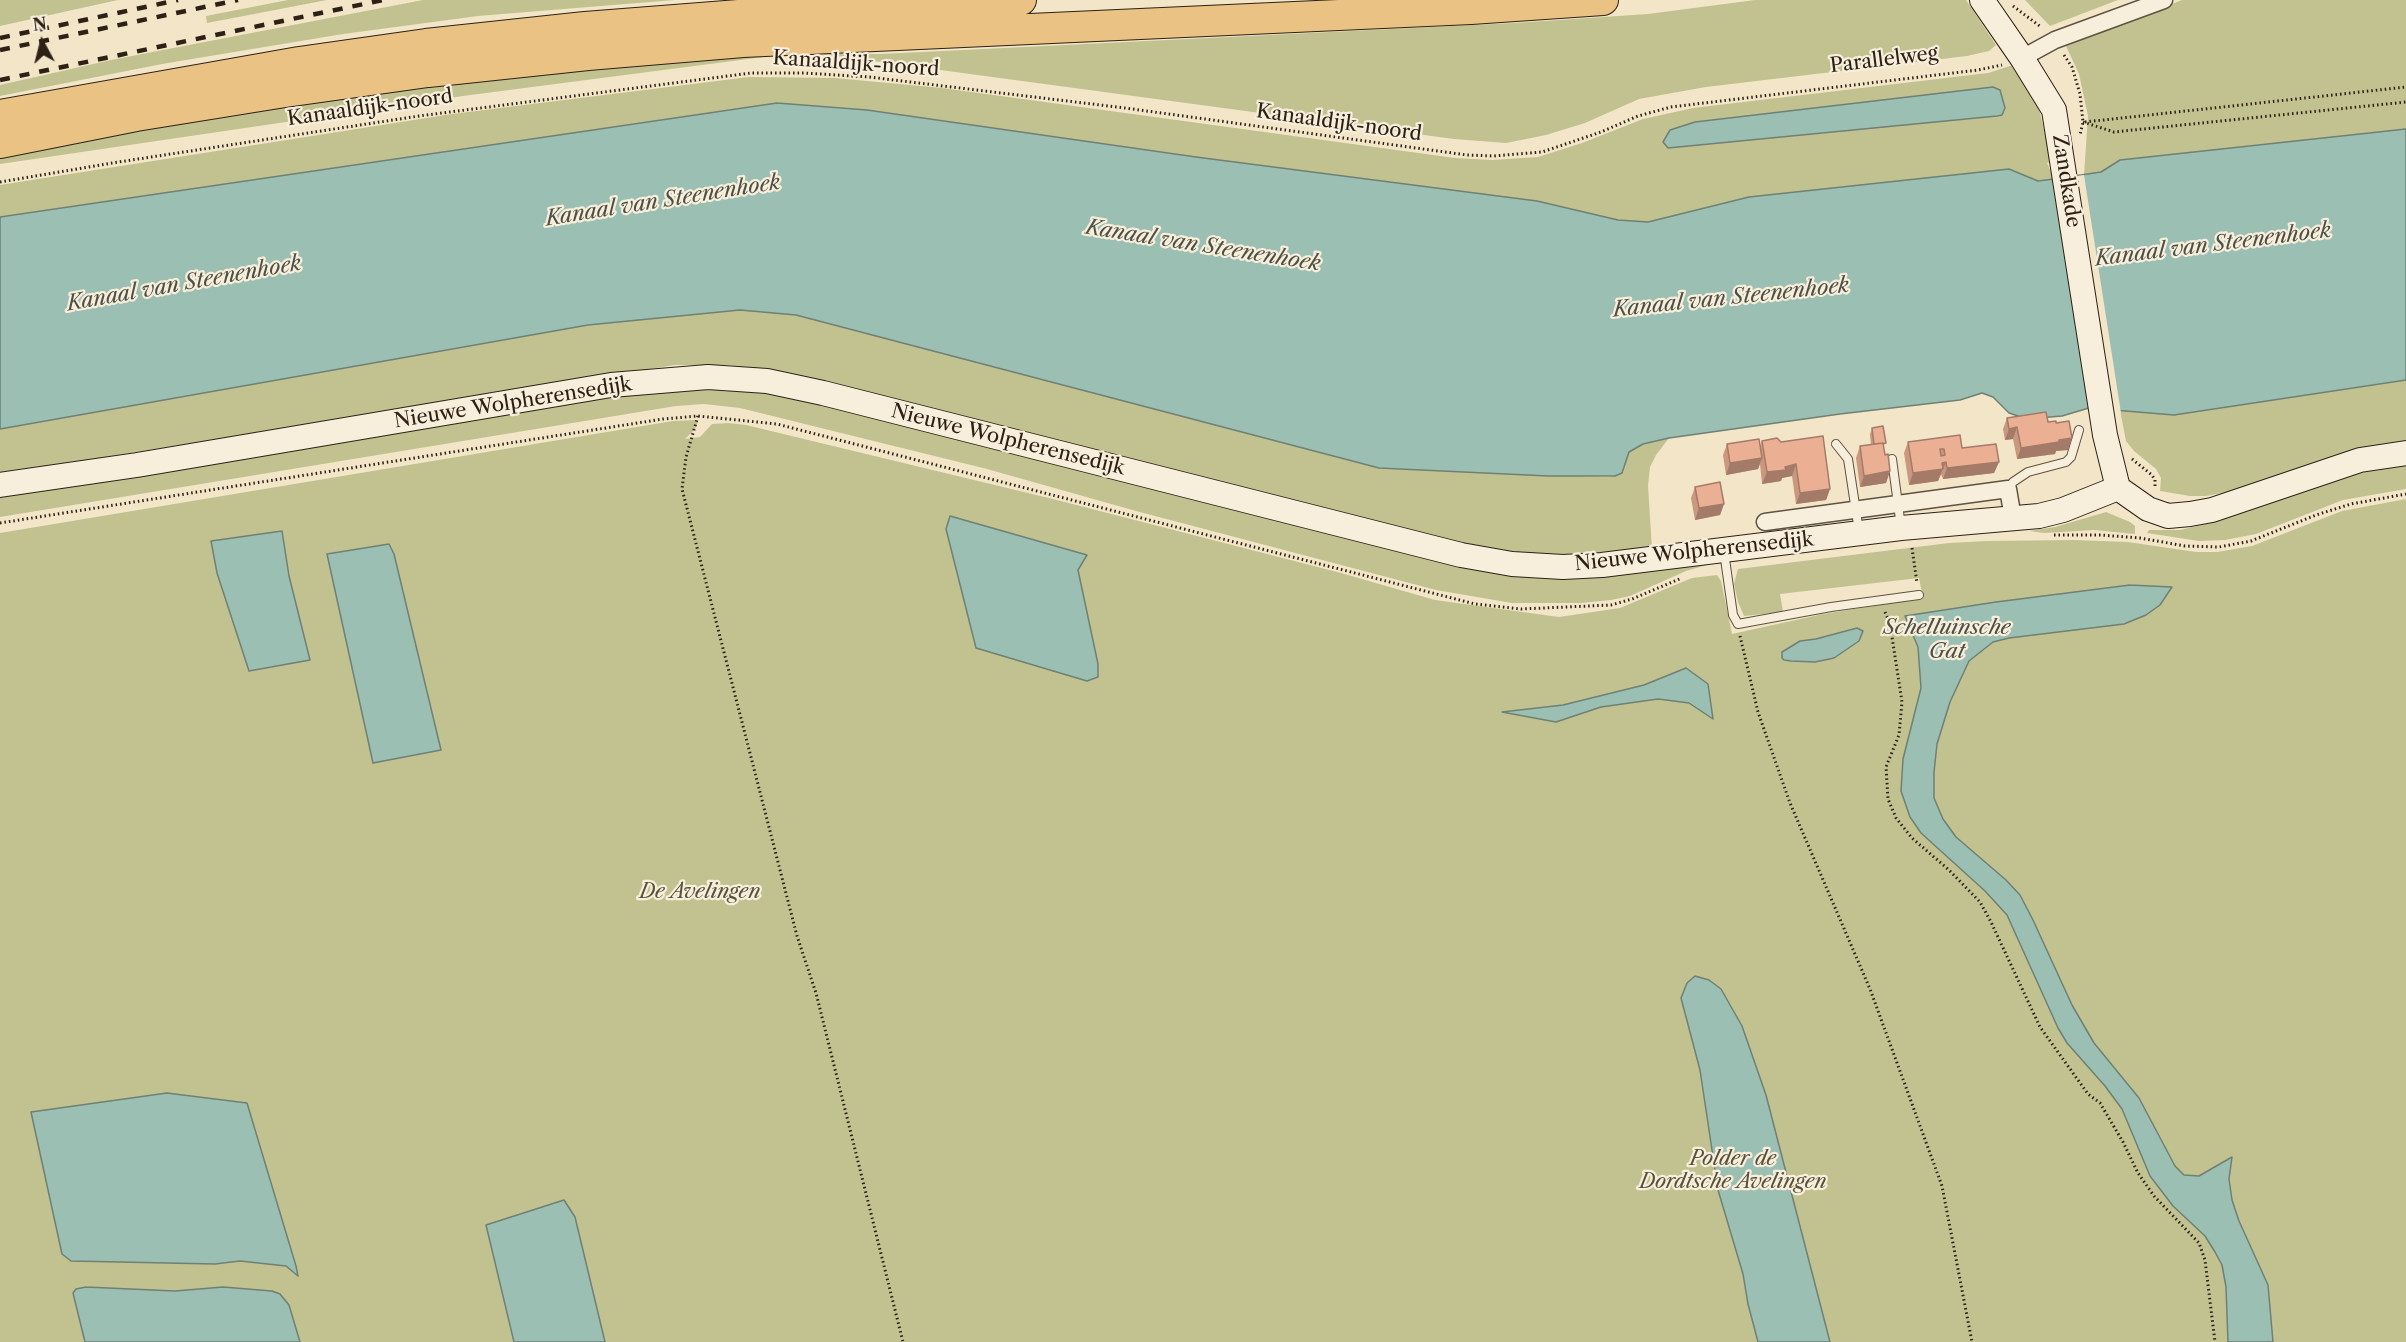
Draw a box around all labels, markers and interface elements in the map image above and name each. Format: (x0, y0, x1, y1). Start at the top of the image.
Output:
north arrow (12, 12, 72, 72)
text: N (32, 13, 48, 35)
street label: Parallelweg (1828, 41, 1940, 79)
street label: Kanaaldijk-noord (772, 46, 940, 82)
street label: Kanaaldijk-noord (286, 85, 454, 131)
street label: Kanaaldijk-noord (1255, 100, 1423, 146)
street label: Zandkade (2047, 133, 2085, 229)
water label: Kanaal van Steenenhoek (544, 170, 782, 232)
water label: Kanaal van Steenenhoek (1084, 215, 1322, 277)
water label: Kanaal van Steenenhoek (2094, 218, 2332, 272)
water label: Kanaal van Steenenhoek (65, 251, 303, 317)
water label: Kanaal van Steenenhoek (1612, 273, 1850, 323)
street label: Nieuwe Wolpherensedijk (393, 372, 633, 434)
street label: Nieuwe Wolpherensedijk (889, 399, 1127, 481)
street label: Nieuwe Wolpherensedijk (1573, 528, 1815, 576)
water label: Schelluinsche Gat (1883, 615, 2011, 665)
park label: De Avelingen (640, 880, 760, 904)
park label: Polder de Dordtsche Avelingen (1639, 1147, 1827, 1194)

